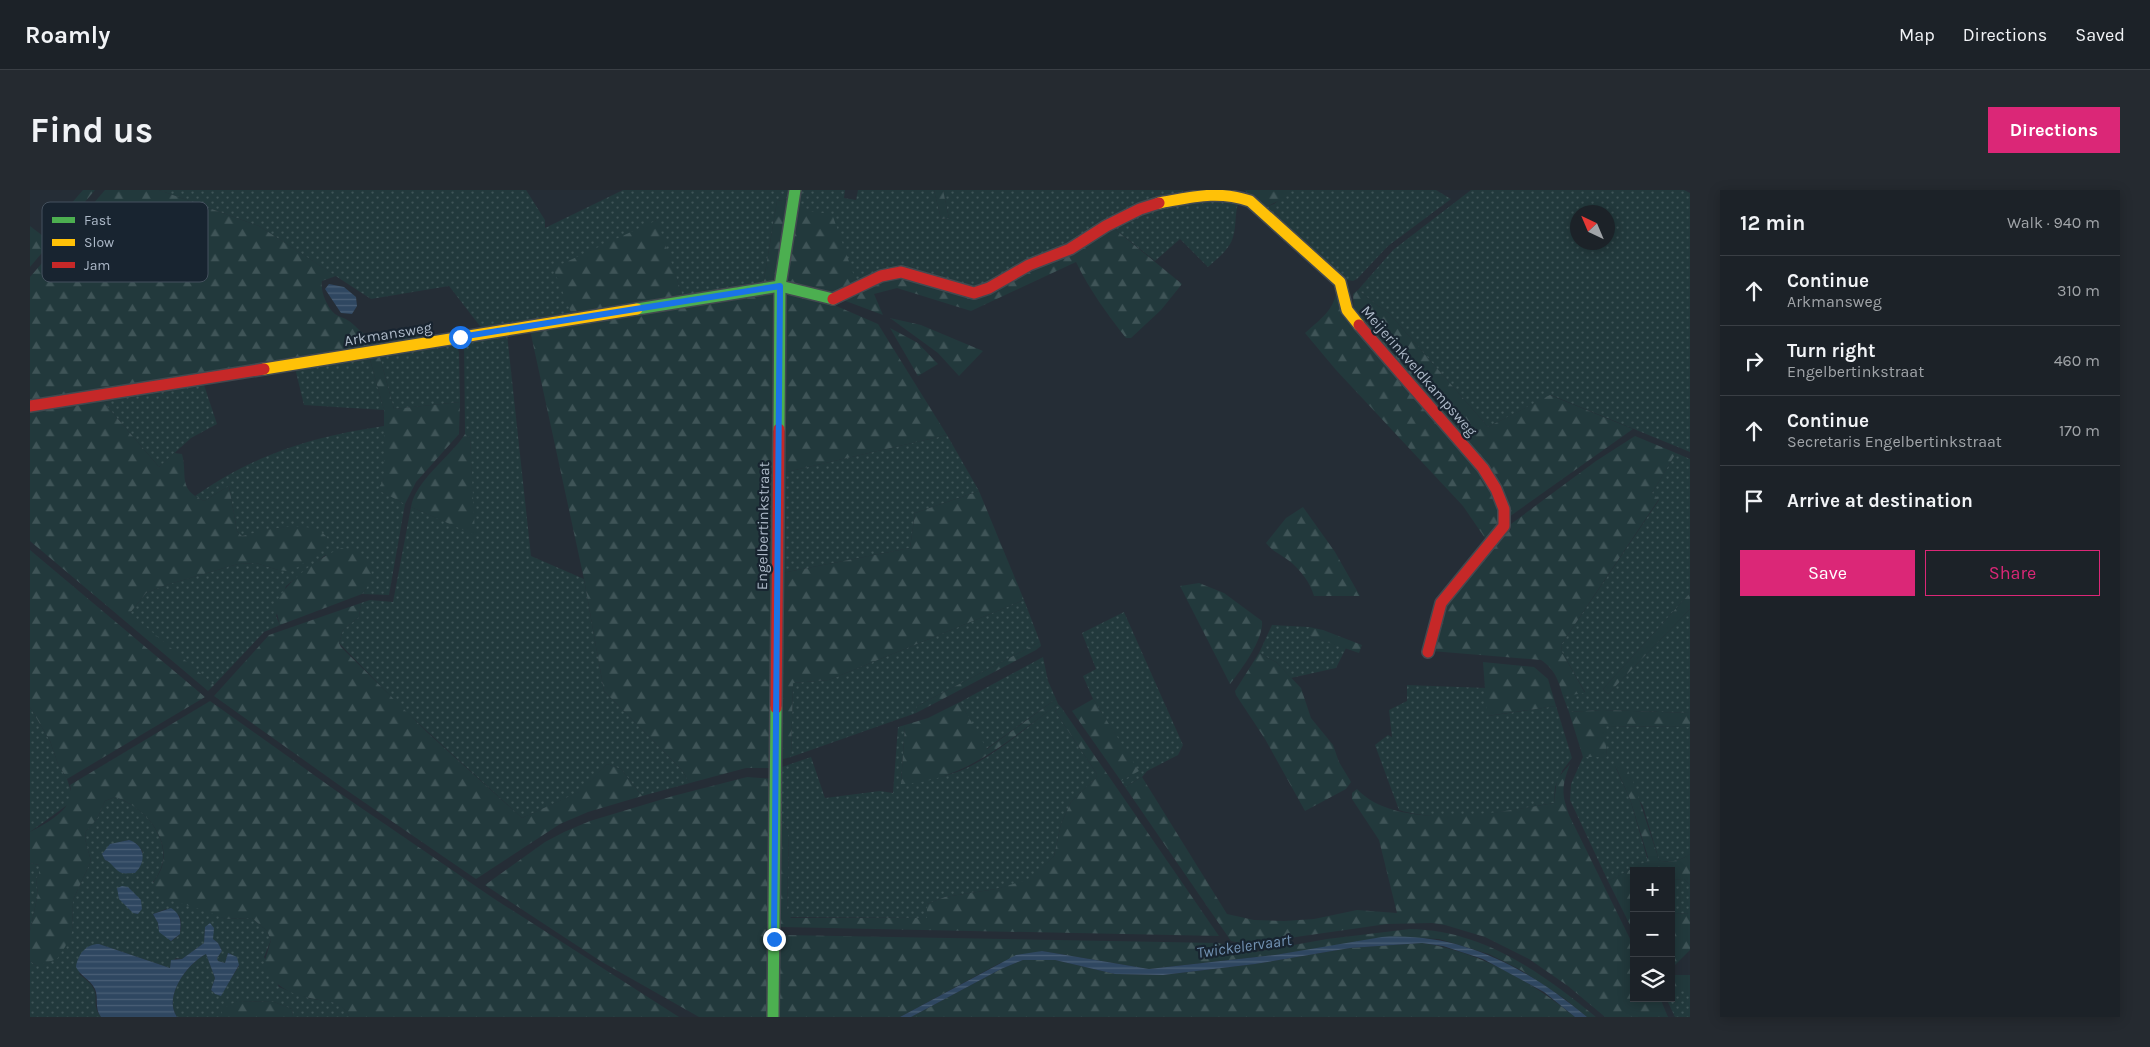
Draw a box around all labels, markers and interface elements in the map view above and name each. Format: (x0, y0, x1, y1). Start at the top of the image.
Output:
text: Roamly (25, 21, 110, 49)
text: Map (1899, 24, 1935, 46)
text: Directions (1963, 24, 2047, 46)
text: Saved (2075, 24, 2125, 46)
button: Directions (1988, 107, 2120, 153)
text: Find us (30, 110, 153, 151)
legend (42, 202, 208, 282)
north arrow (1570, 205, 1615, 250)
text: 12 min (1740, 211, 1805, 235)
text: Fast (84, 212, 111, 229)
text: Walk · 940 m (2007, 213, 2100, 232)
text: Slow (84, 234, 114, 251)
text: Jam (84, 257, 110, 274)
text: Continue (1787, 270, 1869, 292)
icon: ahead (1740, 277, 1768, 305)
text: 310 m (2057, 281, 2100, 300)
text: Arkmansweg (1787, 292, 1882, 311)
street label: Meijerinkveldkampsweg (1357, 302, 1481, 440)
street label: Arkmansweg (343, 318, 434, 350)
route start (449, 326, 472, 349)
text: Turn right (1787, 340, 1876, 362)
icon: right (1740, 347, 1768, 375)
text: 460 m (2054, 351, 2100, 370)
text: Engelbertinkstraat (1787, 362, 1924, 381)
text: Continue (1787, 410, 1869, 432)
icon: ahead (1740, 417, 1768, 445)
text: 170 m (2059, 421, 2100, 440)
text: Secretaris Engelbertinkstraat (1787, 432, 2002, 451)
street label: Engelbertinkstraat (753, 461, 773, 590)
icon: arrive (1740, 487, 1768, 515)
text: Arrive at destination (1787, 490, 1973, 512)
button: Save (1740, 550, 1915, 596)
button: Share (1925, 550, 2100, 596)
map controls (1630, 867, 1675, 1002)
button: + (1630, 867, 1675, 912)
button: − (1630, 912, 1675, 957)
route end (763, 928, 786, 951)
water label: Twickelervaart (1195, 930, 1293, 962)
button: layers (1630, 957, 1675, 1002)

